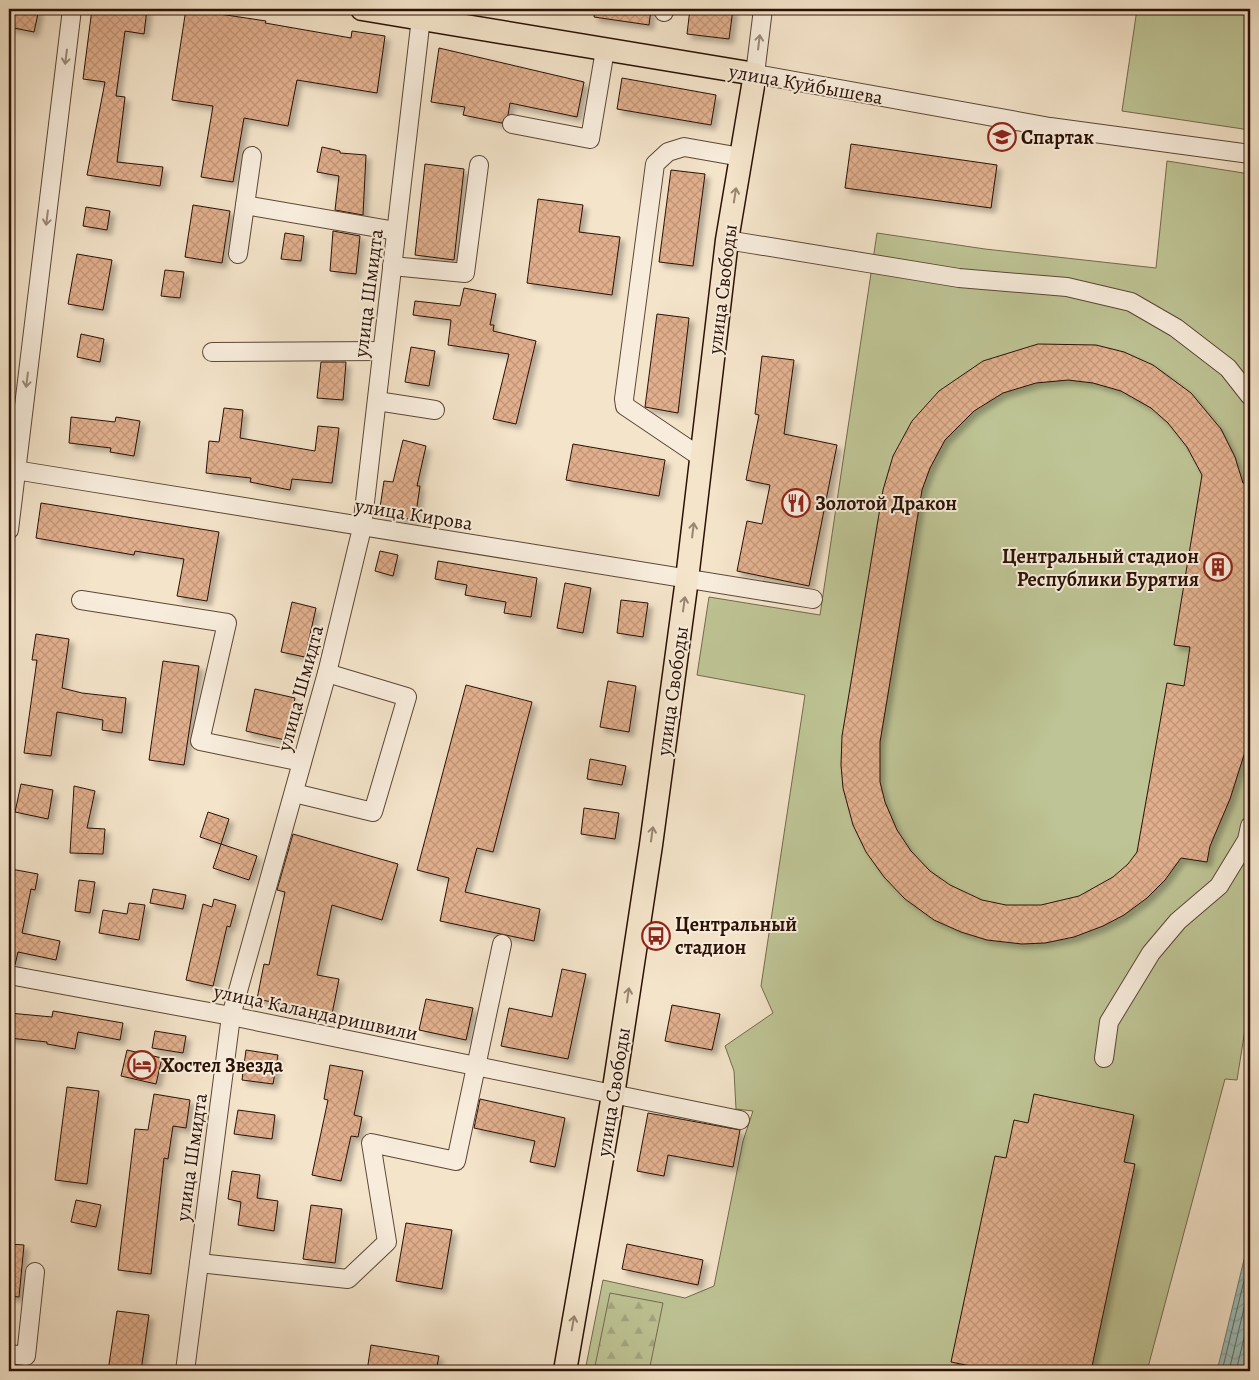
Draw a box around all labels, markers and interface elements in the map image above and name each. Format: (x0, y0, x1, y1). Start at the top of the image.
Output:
one-way arrow (754, 34, 764, 50)
one-way arrow (61, 49, 71, 65)
street label: улица Куйбышева (726, 57, 886, 111)
school or university icon: Спартак (987, 122, 1017, 152)
place label: Спартак (1021, 124, 1094, 151)
one-way arrow (730, 188, 740, 204)
one-way arrow (42, 210, 52, 226)
street label: улица Свободы (701, 223, 744, 356)
street label: улица Шмидта (347, 227, 390, 360)
one-way arrow (22, 371, 32, 387)
restaurant icon: Золотой Дракон (781, 488, 811, 518)
place label: Золотой Дракон (815, 490, 957, 517)
street label: улица Кирова (352, 492, 475, 537)
one-way arrow (688, 523, 698, 539)
place label: Центральный стадион Республики Бурятия (1002, 543, 1199, 593)
building icon: Центральный стадион Республики Бурятия (1203, 552, 1233, 582)
one-way arrow (679, 596, 689, 612)
street label: улица Шмидта (270, 622, 330, 755)
street label: улица Свободы (650, 625, 695, 759)
one-way arrow (647, 826, 657, 842)
place label: Центральный стадион (675, 911, 797, 961)
bus stop icon: Центральный стадион (641, 921, 671, 951)
street label: улица Каландаришвили (210, 977, 420, 1047)
one-way arrow (624, 987, 634, 1003)
street label: улица Свободы (590, 1025, 637, 1160)
hotel icon: Хостел Звезда (127, 1050, 157, 1080)
place label: Хостел Звезда (161, 1052, 284, 1079)
street label: улица Шмидта (169, 1090, 214, 1224)
one-way arrow (569, 1316, 579, 1332)

